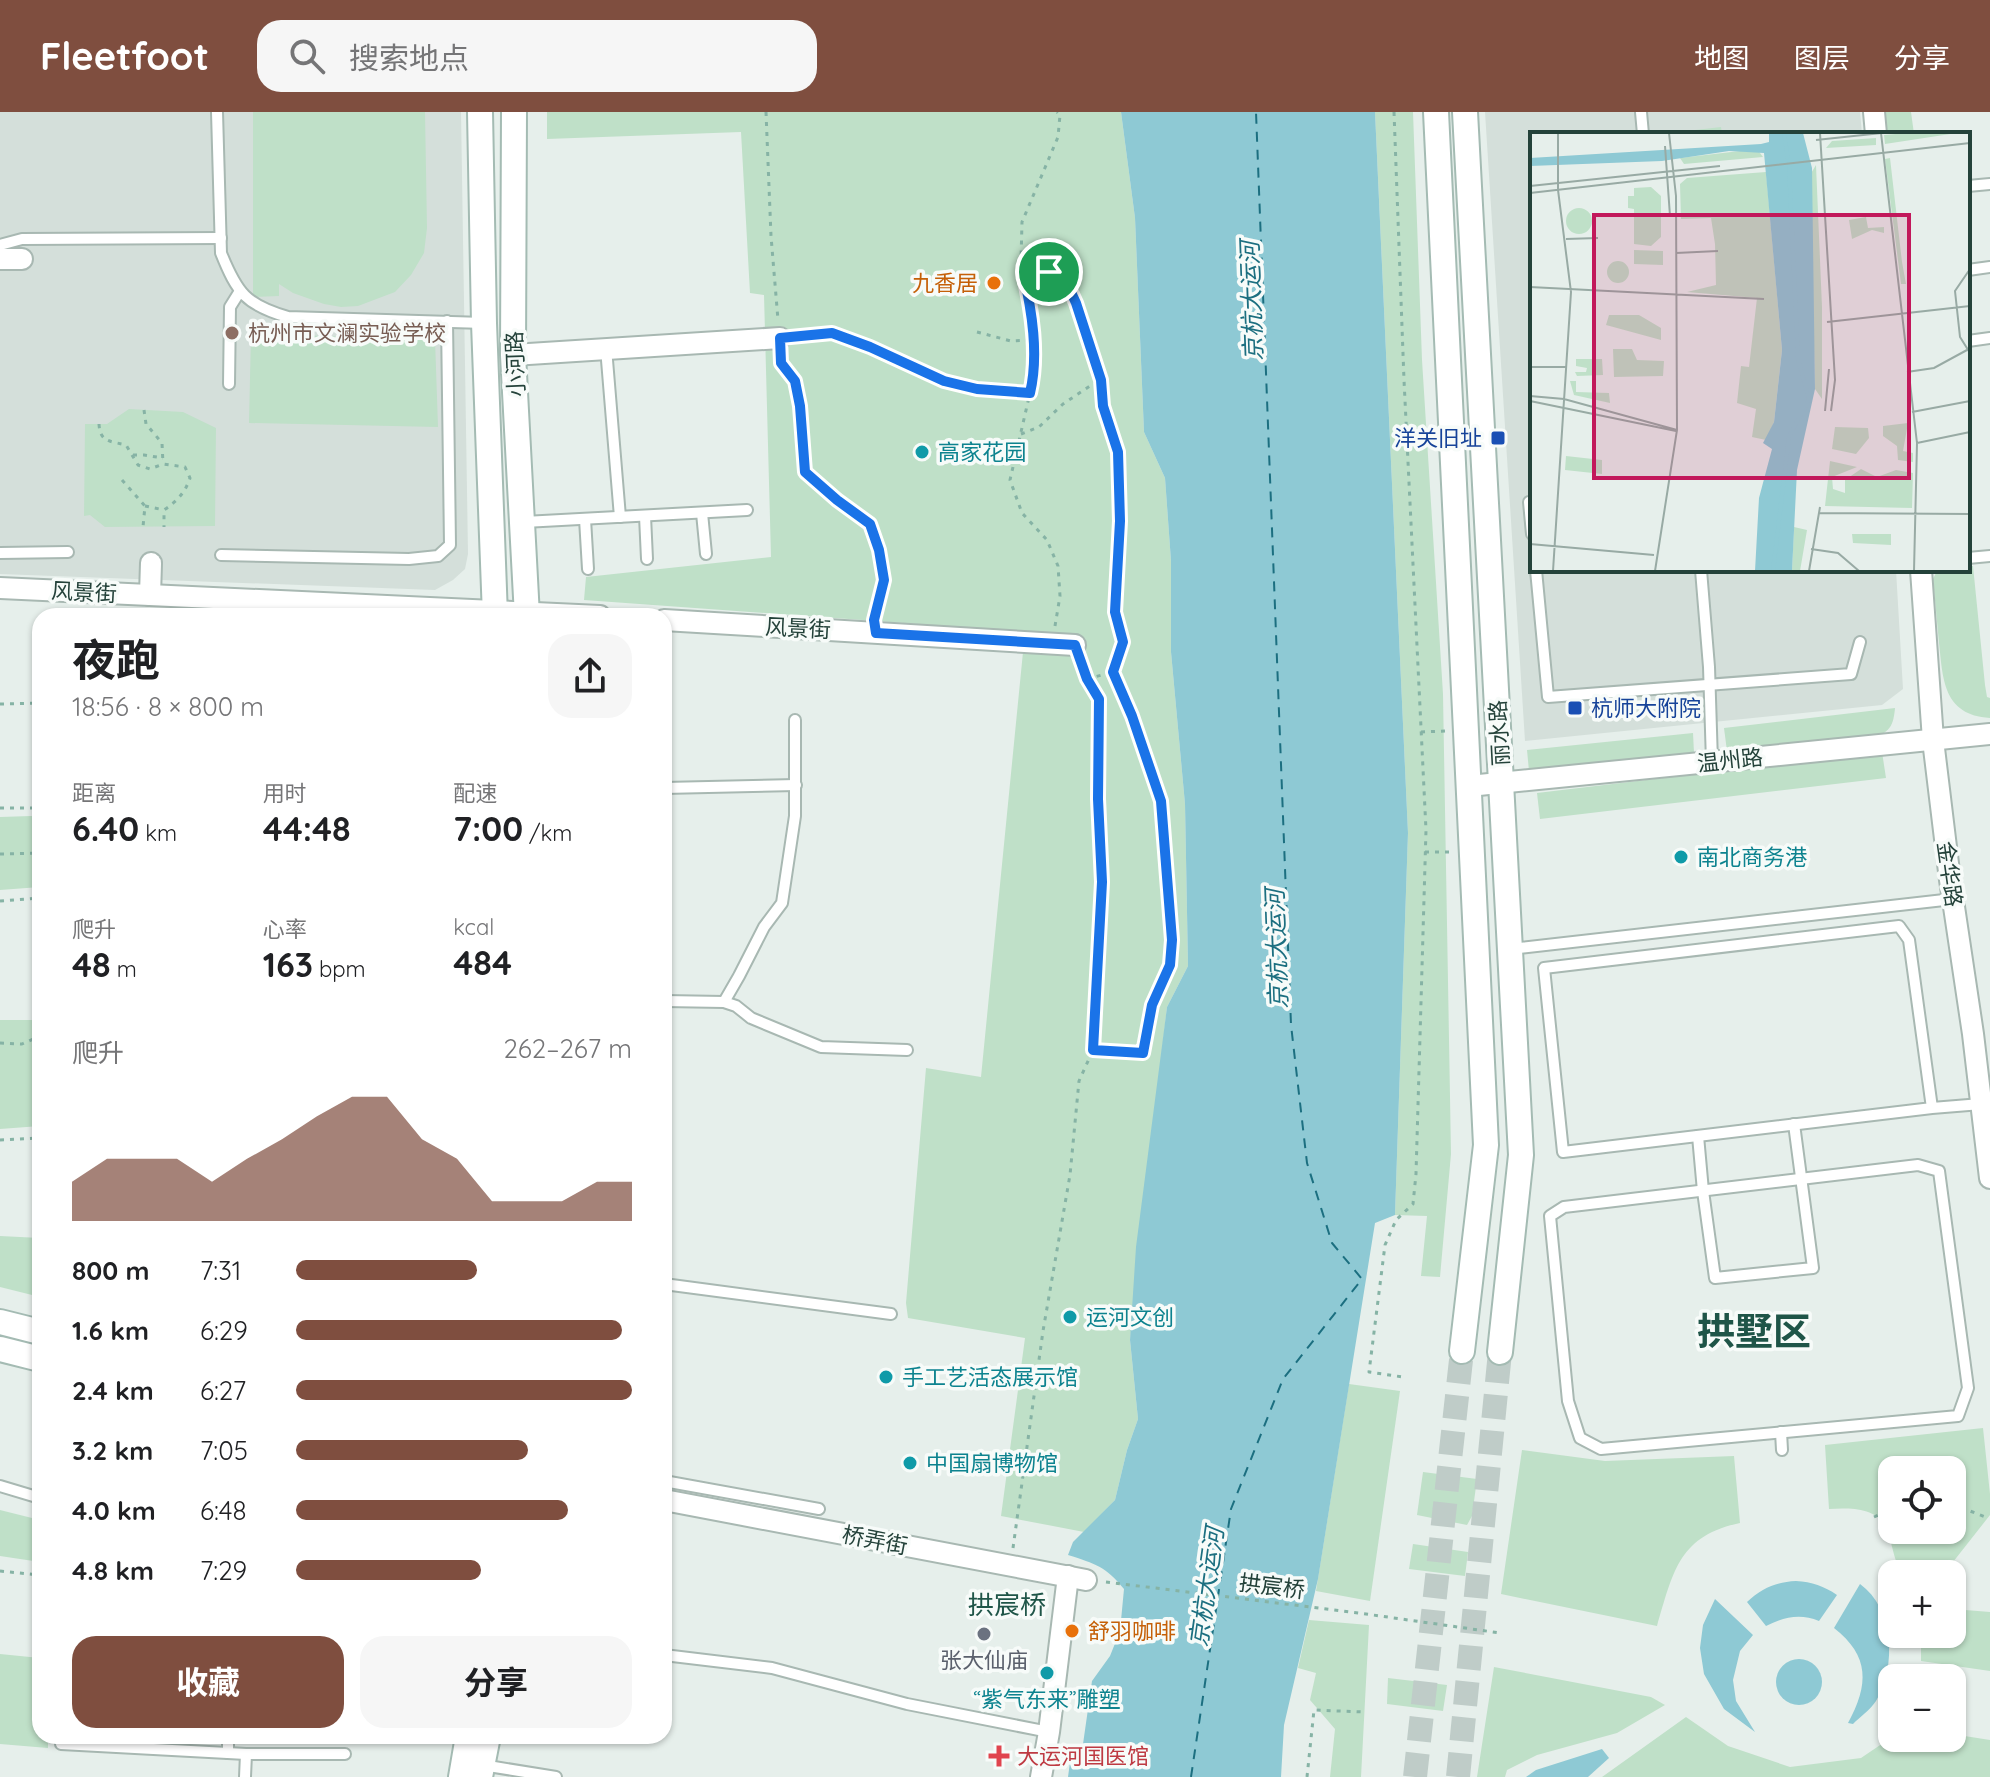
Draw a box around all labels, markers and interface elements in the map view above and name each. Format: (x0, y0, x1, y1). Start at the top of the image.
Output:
search box (257, 20, 817, 92)
text: Fleetfoot (40, 32, 209, 80)
icon: search (285, 34, 329, 78)
text: 搜索地点 (349, 39, 469, 77)
text: 地图 (1694, 40, 1750, 75)
text: 图层 (1794, 40, 1850, 75)
text: 分享 (1894, 40, 1950, 75)
inset map (1530, 132, 1970, 572)
water label: 京杭大运河 (1234, 237, 1268, 361)
pin (1015, 238, 1083, 306)
icon: arrive (1027, 250, 1071, 294)
place label: 九香居 (912, 269, 978, 297)
marker: 九香居 (985, 274, 1003, 292)
place label: 杭州市文澜实验学校 (248, 319, 446, 347)
marker: 杭州市文澜实验学校 (223, 324, 241, 342)
street label: 小河路 (500, 331, 530, 397)
place label: 洋关旧址 (1394, 424, 1482, 452)
marker: 洋关旧址 (1489, 429, 1507, 447)
place label: 高家花园 (938, 438, 1026, 466)
marker: 高家花园 (913, 443, 931, 461)
street label: 风景街 (50, 576, 118, 608)
street label: 风景街 (764, 612, 832, 644)
text: 夜跑 (72, 632, 160, 687)
button: share (548, 634, 632, 718)
text: 18:56 · 8 × 800 m (72, 690, 264, 723)
place label: 杭师大附院 (1591, 694, 1701, 722)
street label: 丽水路 (1483, 699, 1515, 767)
marker: 杭师大附院 (1566, 699, 1584, 717)
street label: 温州路 (1696, 743, 1764, 777)
text: 距离 (72, 779, 116, 807)
text: 用时 (263, 779, 307, 807)
text: 配速 (453, 779, 497, 807)
text: 6.40 (72, 807, 139, 850)
text: 44:48 (263, 807, 351, 850)
text: 7:00 (453, 807, 523, 850)
text: km (139, 819, 177, 847)
text: /km (523, 819, 572, 847)
street label: 金华路 (1932, 839, 1968, 909)
place label: 南北商务港 (1697, 843, 1807, 871)
marker: 南北商务港 (1672, 848, 1690, 866)
water label: 京杭大运河 (1259, 885, 1293, 1009)
text: kcal (453, 913, 494, 941)
text: 爬升 (72, 915, 116, 943)
text: 心率 (263, 915, 307, 943)
text: 484 (453, 941, 512, 984)
text: 48 (72, 943, 111, 986)
text: 163 (263, 943, 313, 986)
text: m (111, 955, 137, 983)
text: bpm (313, 955, 366, 983)
text: 262–267 m (503, 1032, 632, 1065)
text: 爬升 (72, 1036, 124, 1069)
text: 800 m (72, 1254, 149, 1287)
text: 7:31 (200, 1254, 241, 1287)
place label: 运河文创 (1086, 1303, 1174, 1331)
district label: 拱墅区 (1697, 1307, 1811, 1355)
marker: 运河文创 (1061, 1308, 1079, 1326)
text: 1.6 km (72, 1314, 149, 1347)
text: 6:29 (200, 1314, 248, 1347)
place label: 手工艺活态展示馆 (902, 1363, 1078, 1391)
marker: 手工艺活态展示馆 (877, 1368, 895, 1386)
text: 2.4 km (72, 1374, 154, 1407)
text: 6:27 (200, 1374, 246, 1407)
text: 3.2 km (72, 1434, 153, 1467)
text: 7:05 (200, 1434, 248, 1467)
place label: 中国扇博物馆 (926, 1449, 1058, 1477)
marker: 中国扇博物馆 (901, 1454, 919, 1472)
map controls (1878, 1456, 1966, 1752)
button: locate (1878, 1456, 1966, 1544)
text: 4.0 km (72, 1494, 156, 1527)
text: 6:48 (200, 1494, 247, 1527)
street label: 桥弄街 (840, 1520, 910, 1560)
water label: 京杭大运河 (1183, 1522, 1230, 1649)
text: 4.8 km (72, 1554, 154, 1587)
text: 7:29 (200, 1554, 247, 1587)
button: + (1878, 1560, 1966, 1648)
street label: 拱宸桥 (1238, 1568, 1306, 1604)
district label: 拱宸桥 (968, 1588, 1046, 1621)
place label: 舒羽咖啡 (1088, 1617, 1176, 1645)
marker: 舒羽咖啡 (1063, 1622, 1081, 1640)
marker: 张大仙庙 (975, 1625, 993, 1643)
button: 收藏 (72, 1636, 344, 1728)
button: 分享 (360, 1636, 632, 1728)
place label: 张大仙庙 (940, 1646, 1028, 1674)
marker: “紫气东来”雕塑 (1038, 1664, 1056, 1682)
button: − (1878, 1664, 1966, 1752)
place label: “紫气东来”雕塑 (973, 1685, 1121, 1713)
place label: 大运河国医馆 (1017, 1742, 1149, 1770)
marker: 大运河国医馆 (988, 1745, 1010, 1767)

